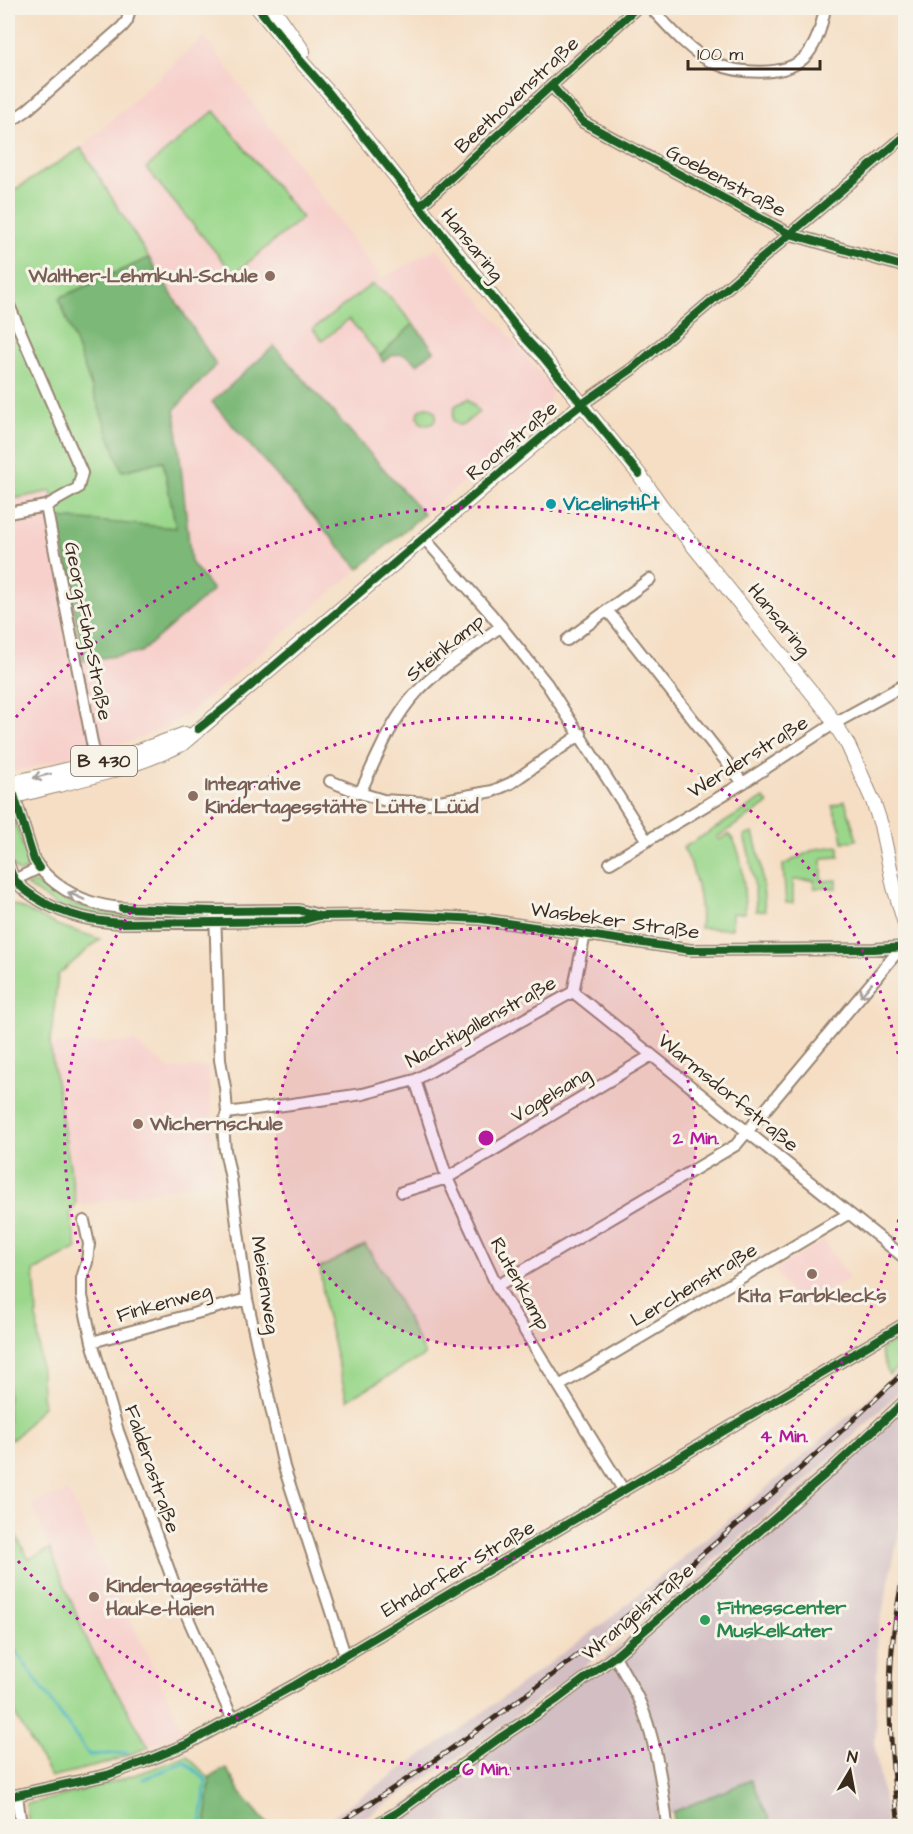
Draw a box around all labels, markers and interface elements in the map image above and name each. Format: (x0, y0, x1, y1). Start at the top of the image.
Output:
street label: Beethovenstraße (449, 30, 585, 160)
scale bar (688, 33, 820, 71)
text: 100 m (697, 42, 743, 67)
street label: Goebenstraße (661, 138, 791, 225)
street label: Hansaring (433, 202, 510, 288)
place label: Walther-Lehmkuhl-Schule (27, 262, 258, 290)
marker: Walther-Lehmkuhl-Schule (263, 269, 277, 283)
street label: Roonstraße (460, 394, 564, 487)
place label: Vicelinstift (562, 490, 660, 518)
marker: Vicelinstift (544, 497, 558, 511)
street label: Georg-Fuhg-Straße (56, 539, 119, 723)
street label: Hansaring (740, 577, 817, 663)
street label: Steinkamp (400, 608, 490, 688)
street label: Werderstraße (682, 709, 814, 805)
road number: B 430 (71, 746, 137, 776)
place label: Integrative Kindertagesstätte Lütte Lüüd (205, 770, 479, 822)
one-way arrow (33, 771, 52, 783)
marker: Integrative Kindertagesstätte Lütte Lüüd (186, 789, 200, 803)
one-way arrow (68, 889, 86, 901)
street label: Wasbeker Straße (529, 895, 701, 947)
street label: Nachtigallenstraße (401, 969, 562, 1076)
one-way arrow (860, 982, 873, 998)
street label: Warmsdorfstraße (651, 1027, 805, 1159)
street label: Vogelsang (506, 1060, 597, 1131)
place label: Wichernschule (149, 1110, 283, 1138)
marker: Wichernschule (131, 1117, 145, 1131)
text: 2 Min. (672, 1126, 720, 1151)
centre of rings (476, 1128, 496, 1148)
street label: Rutenkamp (483, 1232, 557, 1336)
street label: Meisenweg (242, 1234, 287, 1336)
street label: Lerchenstraße (625, 1236, 763, 1334)
marker: Kita Farbklecks (805, 1267, 819, 1281)
street label: Finkenweg (113, 1276, 215, 1331)
place label: Kita Farbklecks (738, 1282, 886, 1310)
street label: Falderastraße (117, 1401, 187, 1537)
text: 4 Min. (760, 1424, 809, 1449)
street label: Ehndorfer Straße (376, 1513, 540, 1624)
street label: Wrangelstraße (576, 1557, 701, 1668)
place label: Kindertagesstätte Hauke-Haien (106, 1572, 268, 1623)
marker: Kindertagesstätte Hauke-Haien (87, 1590, 101, 1604)
place label: Fitnesscenter Muskelkater (717, 1594, 847, 1645)
marker: Fitnesscenter Muskelkater (698, 1613, 712, 1627)
north arrow (820, 1741, 880, 1801)
text: N (846, 1746, 859, 1769)
text: 6 Min. (462, 1757, 510, 1782)

